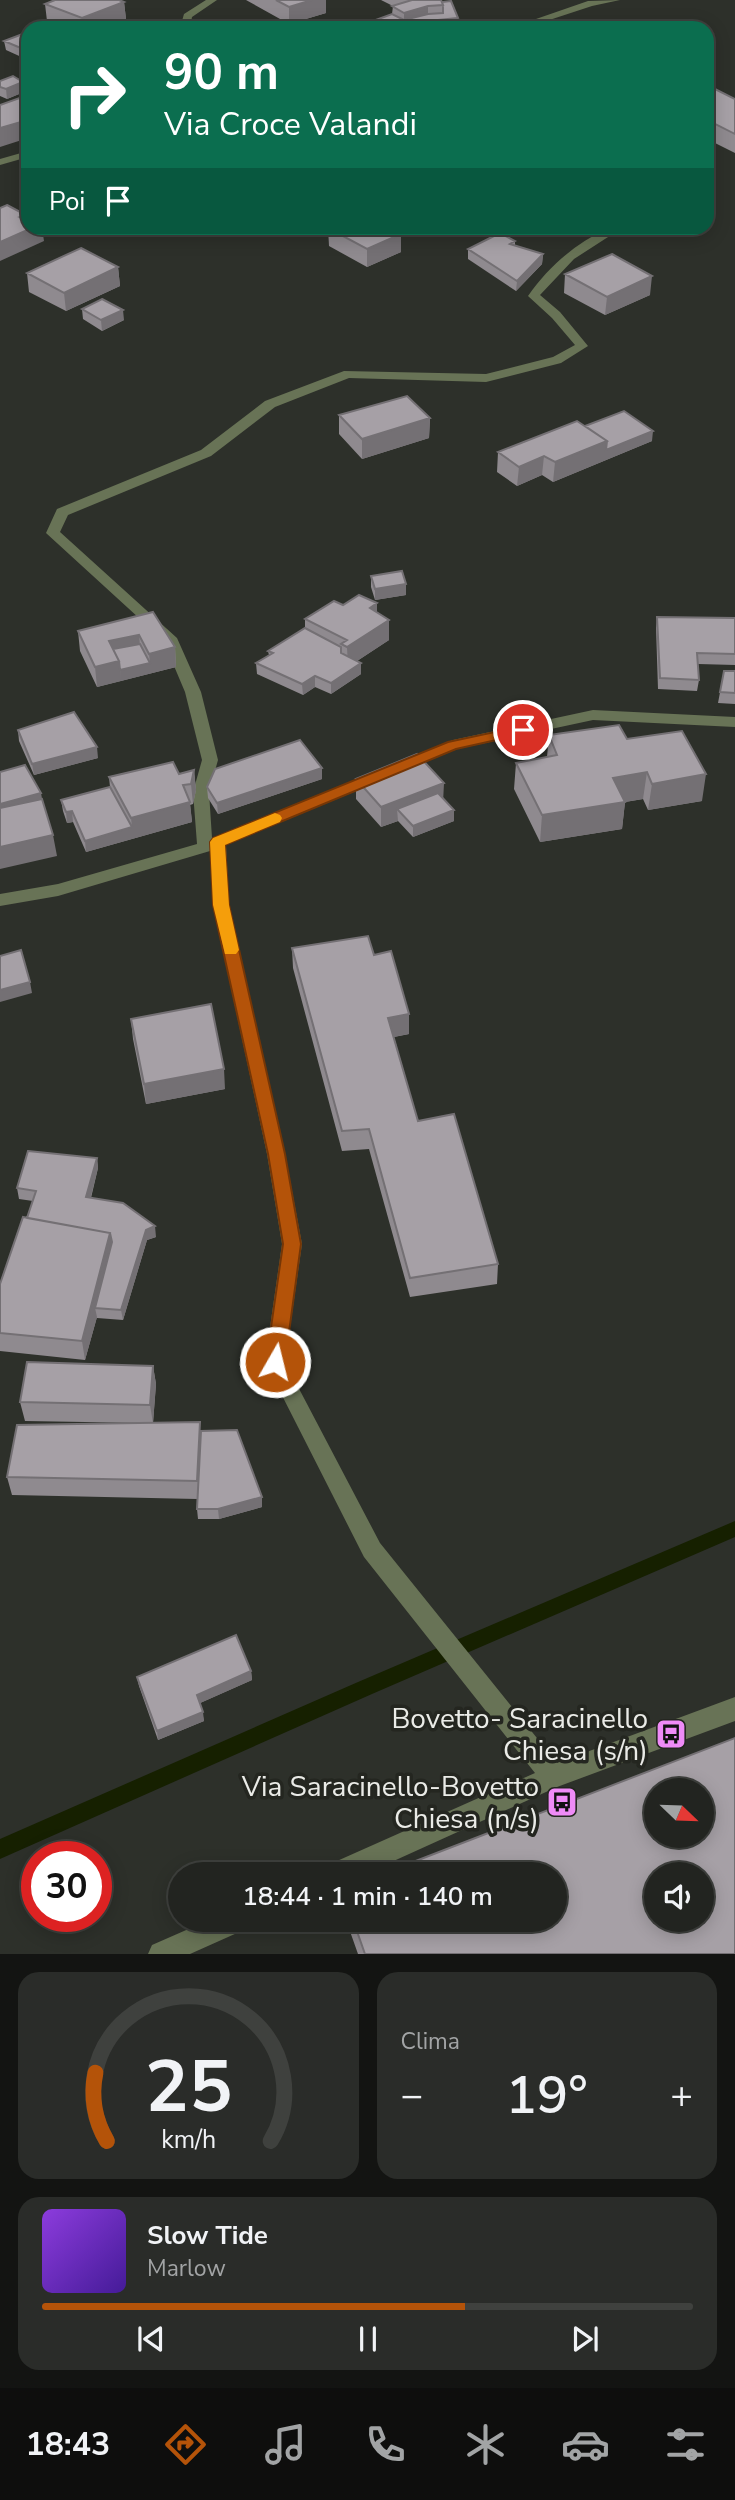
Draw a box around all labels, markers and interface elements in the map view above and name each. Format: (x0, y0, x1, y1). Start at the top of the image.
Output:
text: 90 m (164, 39, 279, 106)
icon: right (49, 49, 140, 140)
text: Via Croce Valandi (164, 103, 417, 146)
icon: arrive (99, 182, 137, 220)
text: Poi (49, 184, 85, 219)
pin (493, 700, 553, 760)
icon: arrive (504, 711, 542, 749)
position arrow (238, 1325, 312, 1399)
place label: Bovetto- Saracinello Chiesa (s/n) (391, 1700, 648, 1770)
bus stop icon: Bovetto- Saracinello Chiesa (s/n) (654, 1717, 688, 1751)
place label: Via Saracinello-Bovetto Chiesa (n/s) (241, 1768, 539, 1838)
north arrow (644, 1778, 714, 1848)
map controls (644, 1778, 714, 1932)
bus stop icon: Via Saracinello-Bovetto Chiesa (n/s) (545, 1785, 579, 1819)
speed limit sign: 30 (21, 1841, 112, 1932)
button: sound (644, 1862, 714, 1932)
text: 18:44 · 1 min · 140 m (242, 1879, 493, 1914)
text: Clima (401, 2026, 460, 2057)
text: 25 (145, 2038, 232, 2138)
text: 19° (506, 2060, 588, 2131)
text: − (401, 2070, 423, 2121)
text: + (670, 2070, 693, 2121)
text: km/h (161, 2123, 216, 2157)
text: Slow Tide (147, 2218, 268, 2253)
text: Marlow (147, 2253, 226, 2284)
icon: previous (132, 2320, 170, 2358)
icon: pause (349, 2320, 387, 2358)
icon: next (566, 2320, 604, 2358)
icon: directions (161, 2420, 210, 2469)
icon: music (261, 2420, 310, 2469)
icon: phone (361, 2420, 410, 2469)
icon: climate (461, 2420, 510, 2469)
icon: car (561, 2420, 610, 2469)
icon: filters (661, 2420, 710, 2469)
text: 18:43 (25, 2423, 110, 2466)

